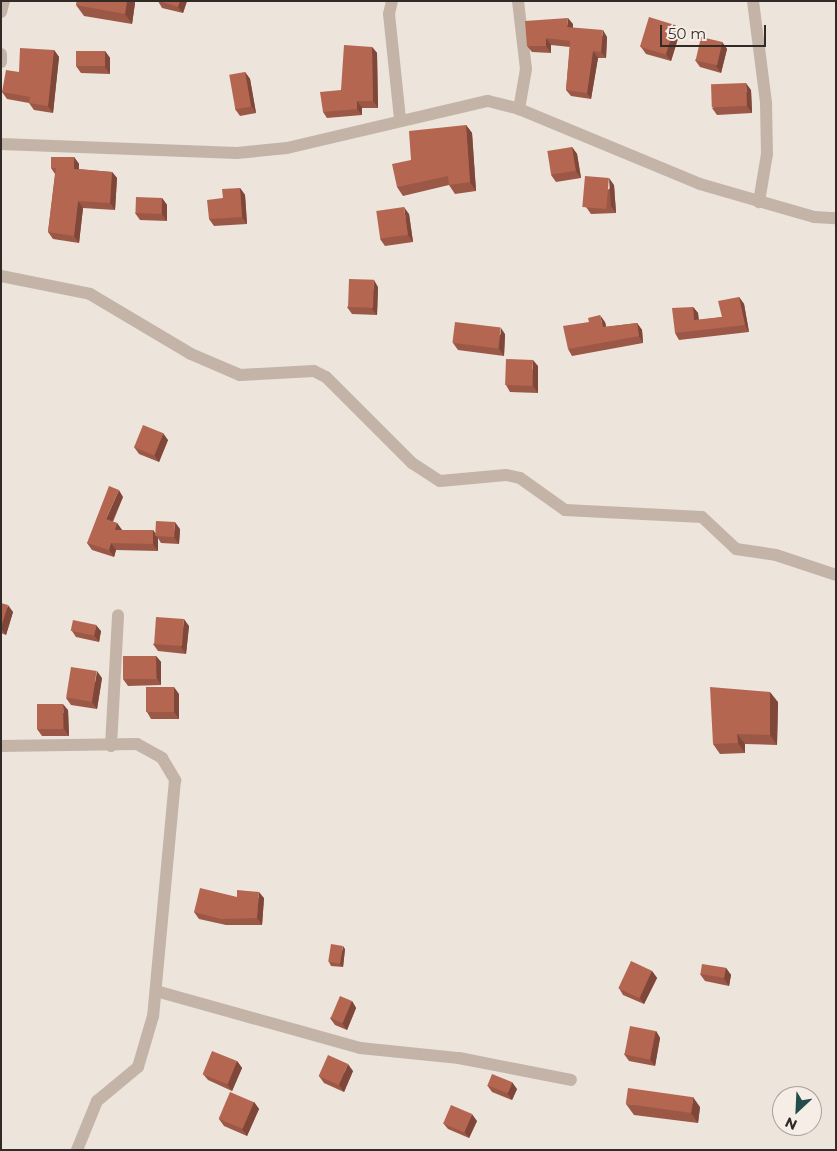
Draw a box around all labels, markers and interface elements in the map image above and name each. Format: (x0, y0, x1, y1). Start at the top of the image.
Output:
scale bar (662, 15, 768, 47)
text: 50 m (668, 24, 706, 43)
north arrow (772, 1086, 822, 1136)
text: N (782, 1113, 800, 1134)

